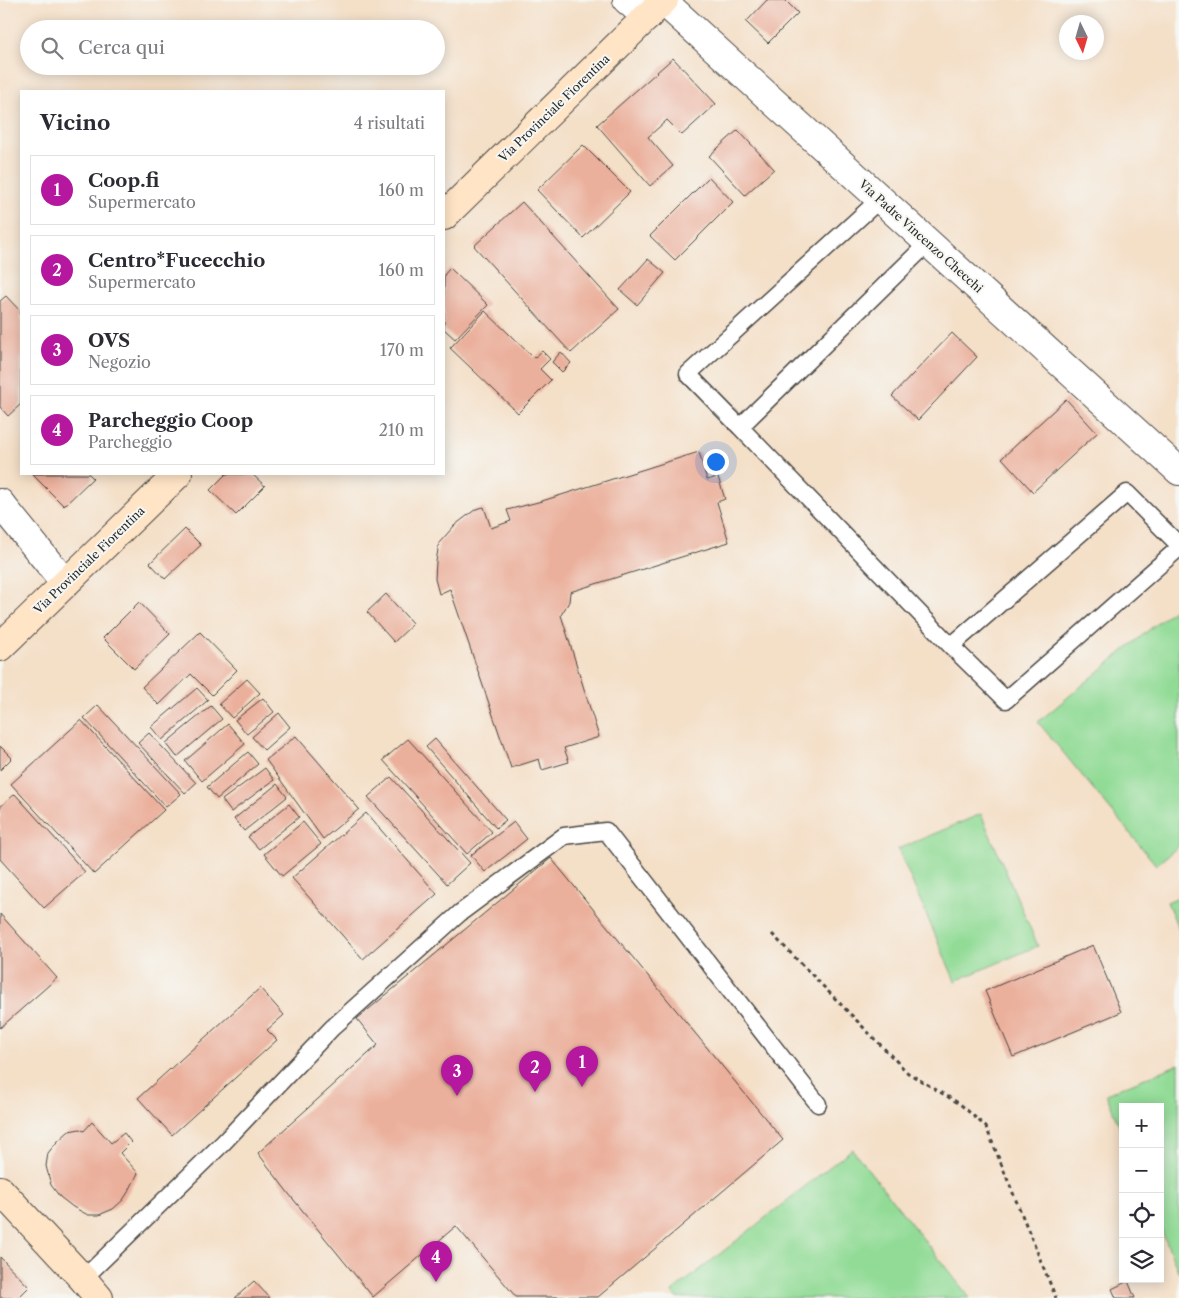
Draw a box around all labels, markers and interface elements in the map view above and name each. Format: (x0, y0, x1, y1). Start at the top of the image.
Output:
north arrow (1059, 15, 1104, 60)
search box (20, 20, 445, 75)
icon: search (38, 34, 66, 62)
text: Cerca qui (78, 36, 165, 59)
street label: Via Provinciale Fiorentina (495, 51, 613, 166)
text: Vicino (40, 110, 110, 135)
text: 4 risultati (354, 113, 425, 133)
text: Coop.fi (88, 169, 159, 192)
street label: Via Padre Vincenzo Checchi (855, 176, 986, 296)
text: 1 (53, 180, 61, 200)
text: 160 m (379, 180, 424, 200)
text: Supermercato (88, 192, 196, 212)
text: Centro*Fucecchio (88, 249, 265, 272)
text: 2 (52, 260, 62, 280)
text: 160 m (379, 260, 424, 280)
text: Supermercato (88, 272, 196, 292)
text: OVS (88, 329, 130, 352)
text: 3 (52, 340, 62, 360)
text: 170 m (380, 340, 424, 360)
text: Negozio (88, 352, 151, 372)
text: Parcheggio Coop (88, 409, 253, 432)
text: 4 (52, 420, 62, 440)
text: 210 m (379, 420, 424, 440)
text: Parcheggio (88, 432, 172, 452)
your location (703, 449, 729, 475)
street label: Via Provinciale Fiorentina (30, 503, 148, 618)
pin: 1 (566, 1046, 598, 1087)
pin: 2 (519, 1051, 551, 1092)
pin: 3 (441, 1055, 473, 1096)
map controls (1119, 1103, 1164, 1283)
button: + (1119, 1103, 1164, 1148)
button: − (1119, 1148, 1164, 1193)
button: locate (1119, 1193, 1164, 1238)
button: layers (1119, 1238, 1164, 1283)
pin: 4 (420, 1241, 452, 1282)

